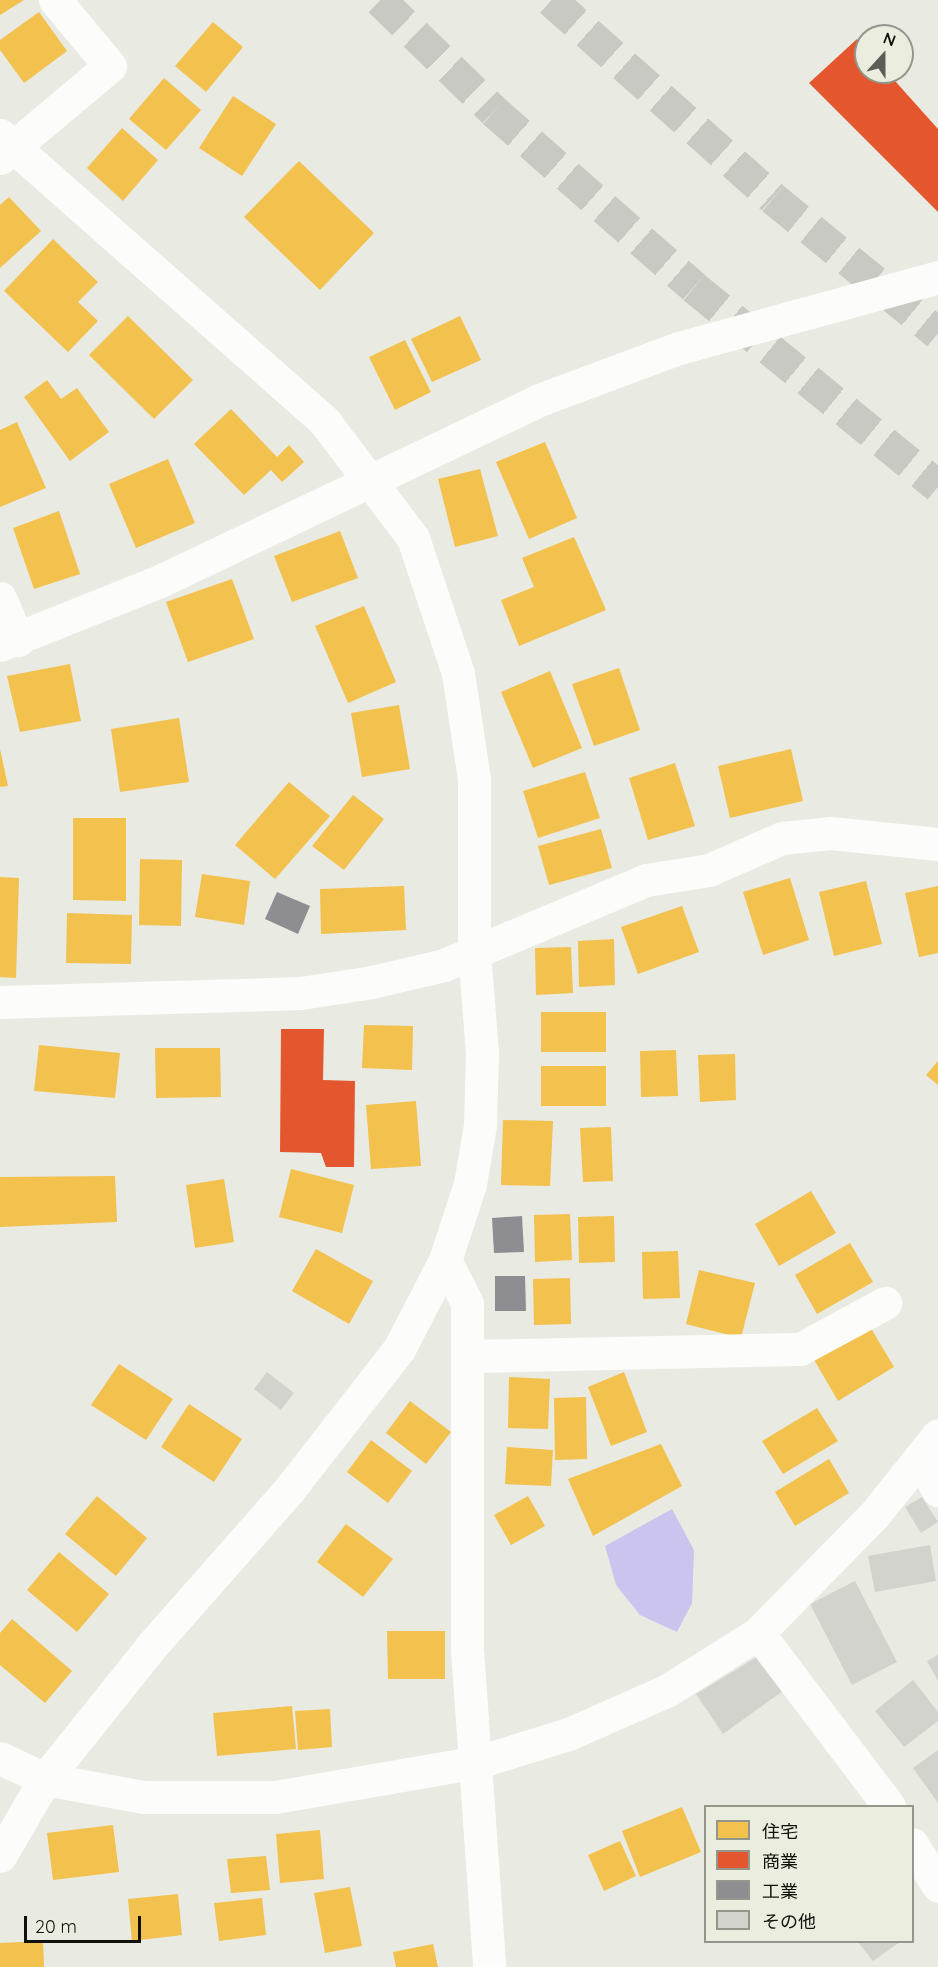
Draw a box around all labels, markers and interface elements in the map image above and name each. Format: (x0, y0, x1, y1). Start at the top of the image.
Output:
north arrow (854, 24, 914, 84)
text: N (881, 28, 899, 51)
legend (704, 1805, 914, 1943)
text: 住宅 (762, 1820, 798, 1843)
text: 商業 (762, 1850, 798, 1873)
text: 工業 (762, 1880, 798, 1903)
scale bar (27, 1904, 144, 1942)
text: その他 (762, 1910, 816, 1933)
text: 20 m (35, 1915, 77, 1938)

